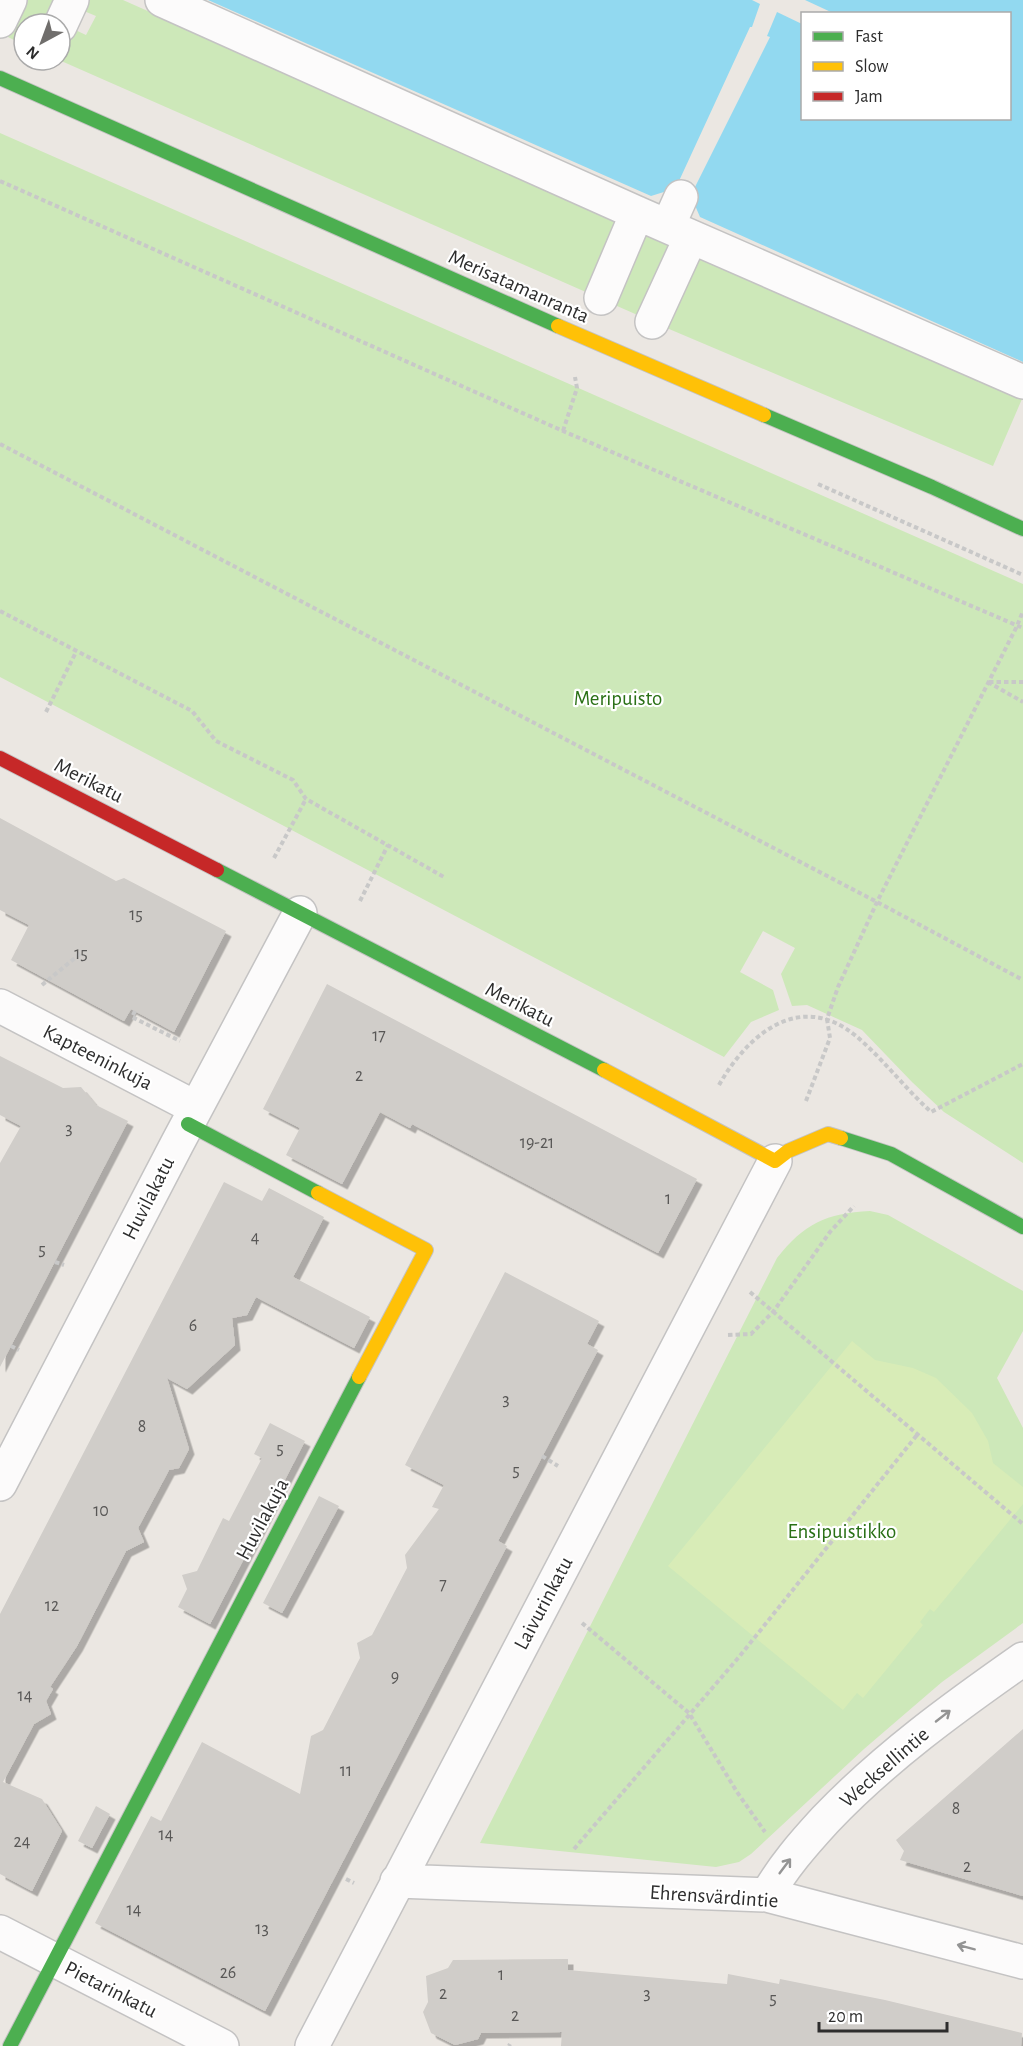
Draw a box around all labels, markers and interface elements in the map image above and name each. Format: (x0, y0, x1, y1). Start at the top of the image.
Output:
north arrow (12, 12, 72, 72)
legend (801, 12, 1011, 120)
text: Fast (855, 28, 883, 46)
text: N (23, 43, 42, 62)
text: Slow (855, 58, 888, 76)
text: Jam (855, 88, 883, 106)
street label: Merisatamanranta (445, 246, 593, 327)
park label: Meripuisto (574, 688, 662, 709)
street label: Merikatu (51, 754, 127, 807)
house number: 15 (129, 906, 143, 924)
house number: 15 (74, 945, 88, 963)
street label: Merikatu (482, 978, 558, 1031)
street label: Kapteeninkuja (40, 1021, 156, 1094)
house number: 17 (372, 1027, 386, 1045)
house number: 2 (355, 1067, 363, 1085)
house number: 3 (65, 1120, 73, 1138)
house number: 19-21 (520, 1134, 554, 1152)
street label: Huvilakatu (119, 1153, 178, 1243)
house number: 1 (665, 1190, 671, 1208)
house number: 4 (251, 1229, 260, 1247)
house number: 5 (38, 1241, 46, 1259)
house number: 6 (189, 1317, 197, 1335)
house number: 3 (502, 1391, 510, 1409)
house number: 8 (138, 1418, 146, 1436)
house number: 5 (276, 1440, 284, 1458)
house number: 5 (512, 1462, 520, 1480)
street label: Huvilakuja (232, 1475, 293, 1563)
house number: 10 (93, 1502, 109, 1520)
park label: Ensipuistikko (788, 1521, 896, 1542)
street label: Laivurinkatu (510, 1553, 577, 1653)
house number: 7 (439, 1576, 447, 1594)
house number: 12 (45, 1597, 59, 1615)
house number: 9 (391, 1668, 399, 1686)
house number: 14 (18, 1687, 33, 1705)
one-way arrow (935, 1710, 951, 1723)
street label: Wecksellintie (836, 1723, 933, 1812)
house number: 11 (340, 1762, 352, 1780)
house number: 8 (952, 1800, 960, 1818)
house number: 14 (159, 1826, 174, 1844)
house number: 24 (14, 1833, 31, 1851)
house number: 2 (963, 1858, 971, 1876)
one-way arrow (778, 1859, 791, 1875)
street label: Ehrensvärdintie (649, 1882, 779, 1911)
house number: 14 (127, 1901, 142, 1919)
house number: 13 (255, 1920, 269, 1938)
one-way arrow (957, 1941, 976, 1952)
street label: Pietarinkatu (61, 1957, 161, 2022)
house number: 26 (220, 1964, 236, 1982)
house number: 1 (498, 1966, 504, 1984)
house number: 2 (439, 1985, 447, 2003)
house number: 3 (643, 1985, 651, 2003)
house number: 5 (769, 1990, 777, 2008)
scale bar (819, 1995, 946, 2033)
house number: 2 (511, 2007, 519, 2025)
text: 20 m (828, 2008, 863, 2026)

